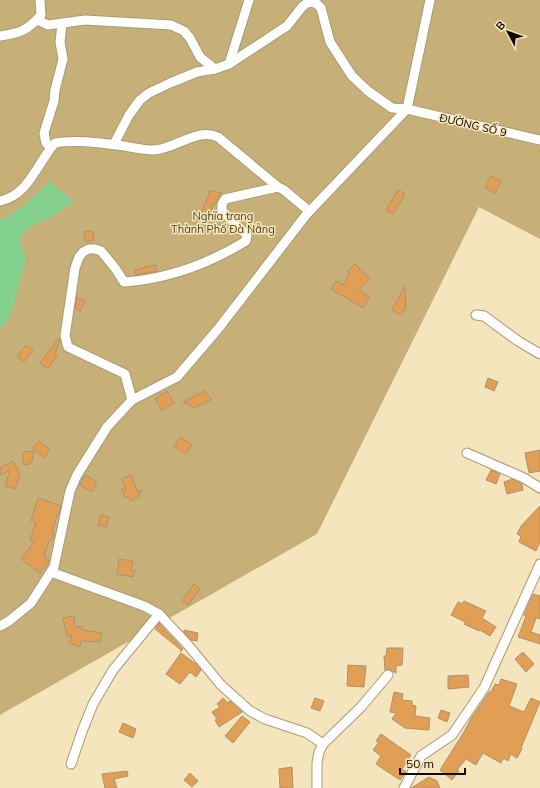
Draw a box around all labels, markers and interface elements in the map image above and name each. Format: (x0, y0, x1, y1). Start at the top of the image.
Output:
north arrow (488, 12, 528, 52)
text: B (493, 18, 508, 33)
street label: ĐƯỜNG SỐ 9 (438, 109, 508, 140)
park label: Nghĩa trang Thành Phố Đà Nẵng (171, 209, 275, 236)
scale bar (400, 750, 465, 776)
text: 50 m (406, 756, 434, 771)

